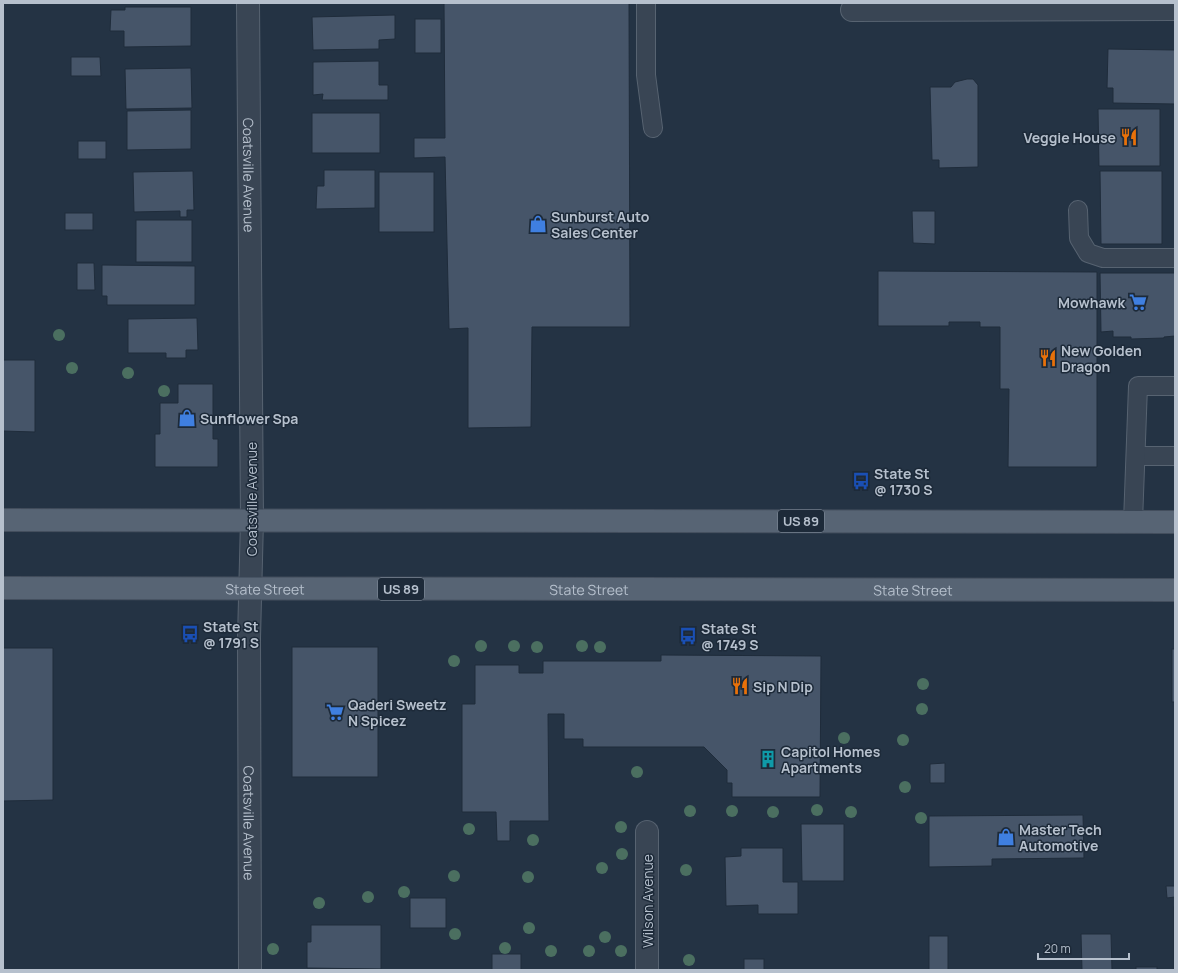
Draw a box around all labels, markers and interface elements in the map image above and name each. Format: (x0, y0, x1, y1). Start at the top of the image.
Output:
street label: Coatsville Avenue (239, 118, 259, 232)
restaurant icon: Veggie House (1119, 127, 1139, 147)
place label: Veggie House (1024, 128, 1116, 147)
place label: Sunburst Auto Sales Center (551, 207, 650, 242)
shop icon: Sunburst Auto Sales Center (528, 214, 548, 234)
supermarket icon: Mowhawk (1128, 292, 1148, 312)
place label: Mowhawk (1058, 293, 1125, 312)
place label: New Golden Dragon (1061, 341, 1142, 376)
restaurant icon: New Golden Dragon (1038, 348, 1058, 368)
shop icon: Sunflower Spa (177, 408, 197, 428)
place label: Sunflower Spa (200, 409, 298, 428)
street label: Coatsville Avenue (242, 442, 261, 556)
place label: State St @ 1730 S (874, 464, 933, 499)
bus stop icon: State St @ 1730 S (851, 471, 871, 491)
road number: US 89 (778, 510, 824, 532)
road number: US 89 (378, 578, 424, 600)
street label: State Street (225, 579, 305, 598)
street label: State Street (549, 579, 629, 599)
street label: State Street (873, 580, 953, 599)
place label: State St @ 1791 S (203, 617, 259, 652)
place label: State St @ 1749 S (701, 619, 759, 654)
bus stop icon: State St @ 1791 S (180, 624, 200, 644)
bus stop icon: State St @ 1749 S (678, 626, 698, 646)
restaurant icon: Sip N Dip (730, 676, 750, 696)
place label: Sip N Dip (753, 677, 813, 696)
place label: Qaderi Sweetz N Spicez (348, 695, 446, 730)
supermarket icon: Qaderi Sweetz N Spicez (325, 702, 345, 722)
place label: Capitol Homes Apartments (781, 742, 881, 777)
building icon: Capitol Homes Apartments (758, 749, 778, 769)
street label: Coatsville Avenue (240, 766, 259, 880)
place label: Master Tech Automotive (1019, 820, 1102, 855)
shop icon: Master Tech Automotive (996, 827, 1016, 847)
street label: Wilson Avenue (638, 854, 657, 948)
scale bar (1038, 935, 1129, 961)
text: 20 m (1044, 940, 1071, 957)

